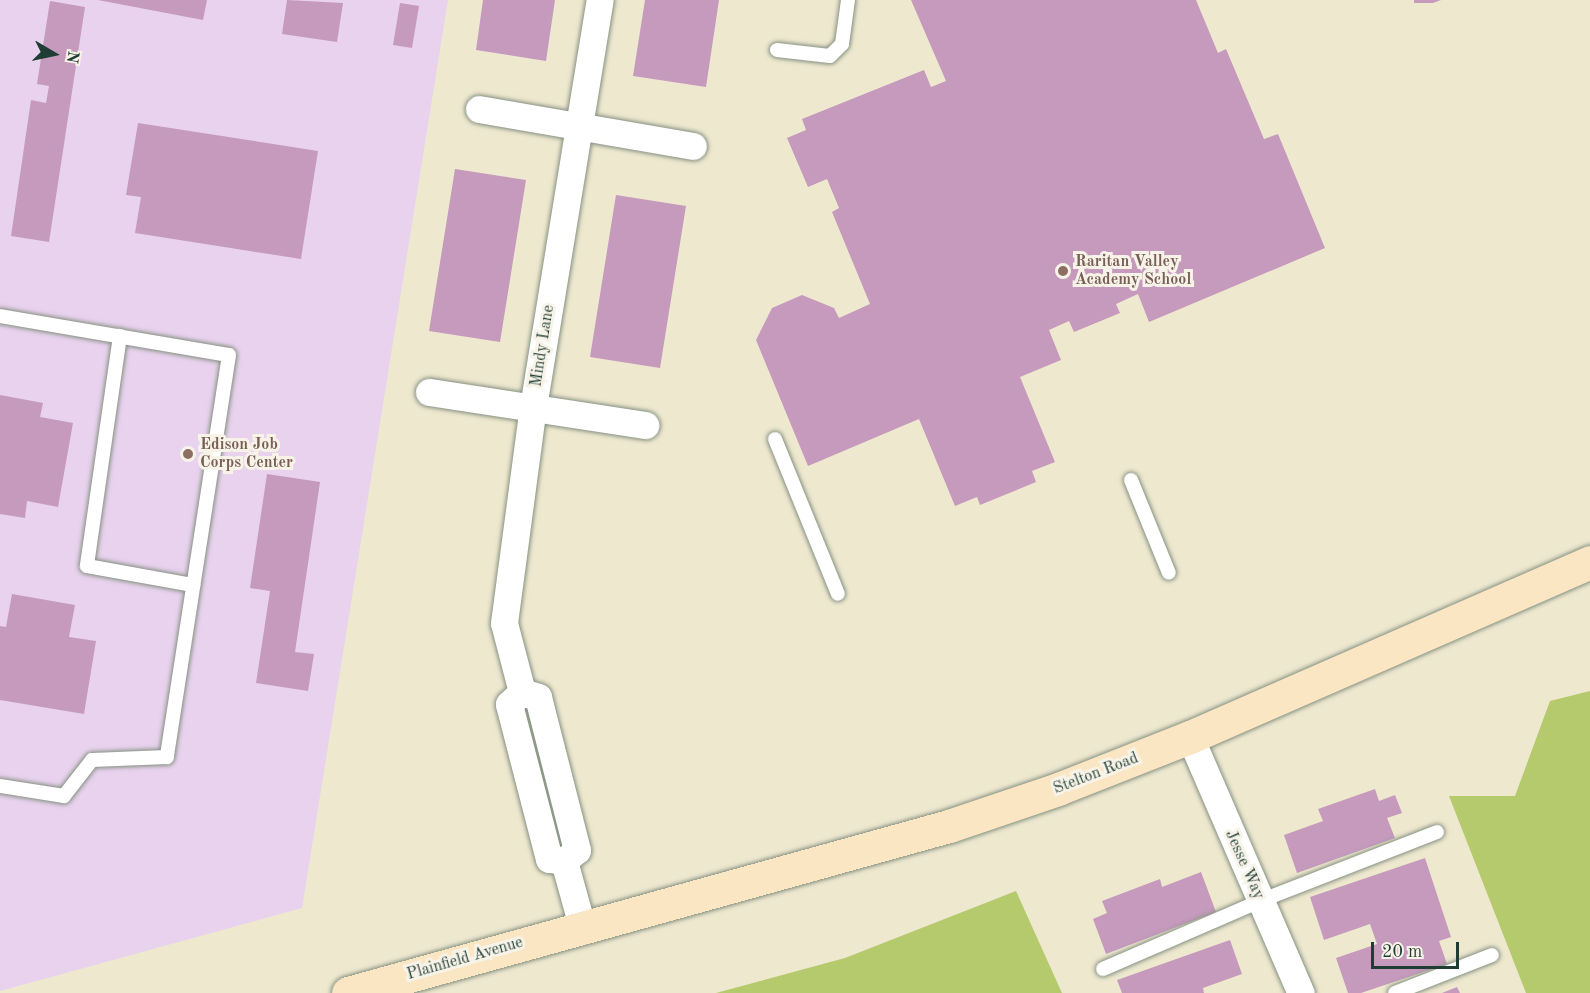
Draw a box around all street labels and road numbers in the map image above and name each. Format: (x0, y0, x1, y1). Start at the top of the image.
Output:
street label: Mindy Lane (527, 304, 559, 388)
street label: Stelton Road (1051, 749, 1141, 799)
street label: Jesse Way (1220, 827, 1268, 903)
street label: Plainfield Avenue (405, 933, 525, 985)

